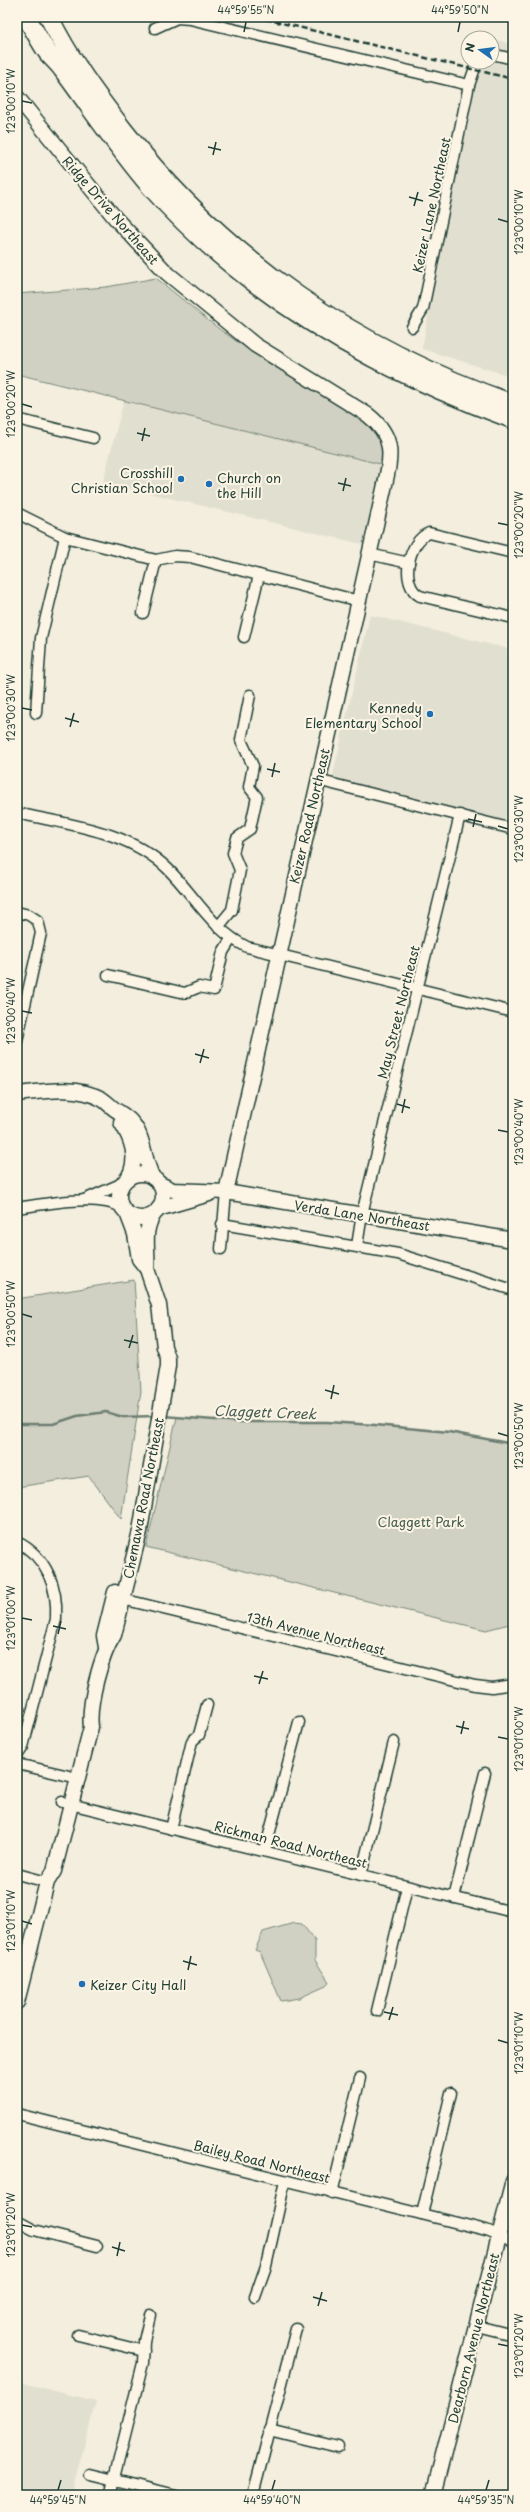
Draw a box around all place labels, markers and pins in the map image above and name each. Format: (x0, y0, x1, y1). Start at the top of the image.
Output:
place label: Crosshill Christian School (71, 463, 173, 497)
place label: Church on the Hill (217, 468, 281, 502)
marker: Crosshill Christian School (176, 474, 186, 484)
marker: Church on the Hill (204, 479, 214, 489)
place label: Kennedy Elementary School (305, 698, 422, 732)
marker: Kennedy Elementary School (425, 709, 435, 719)
place label: Keizer City Hall (90, 1975, 186, 1994)
marker: Keizer City Hall (77, 1979, 87, 1989)

